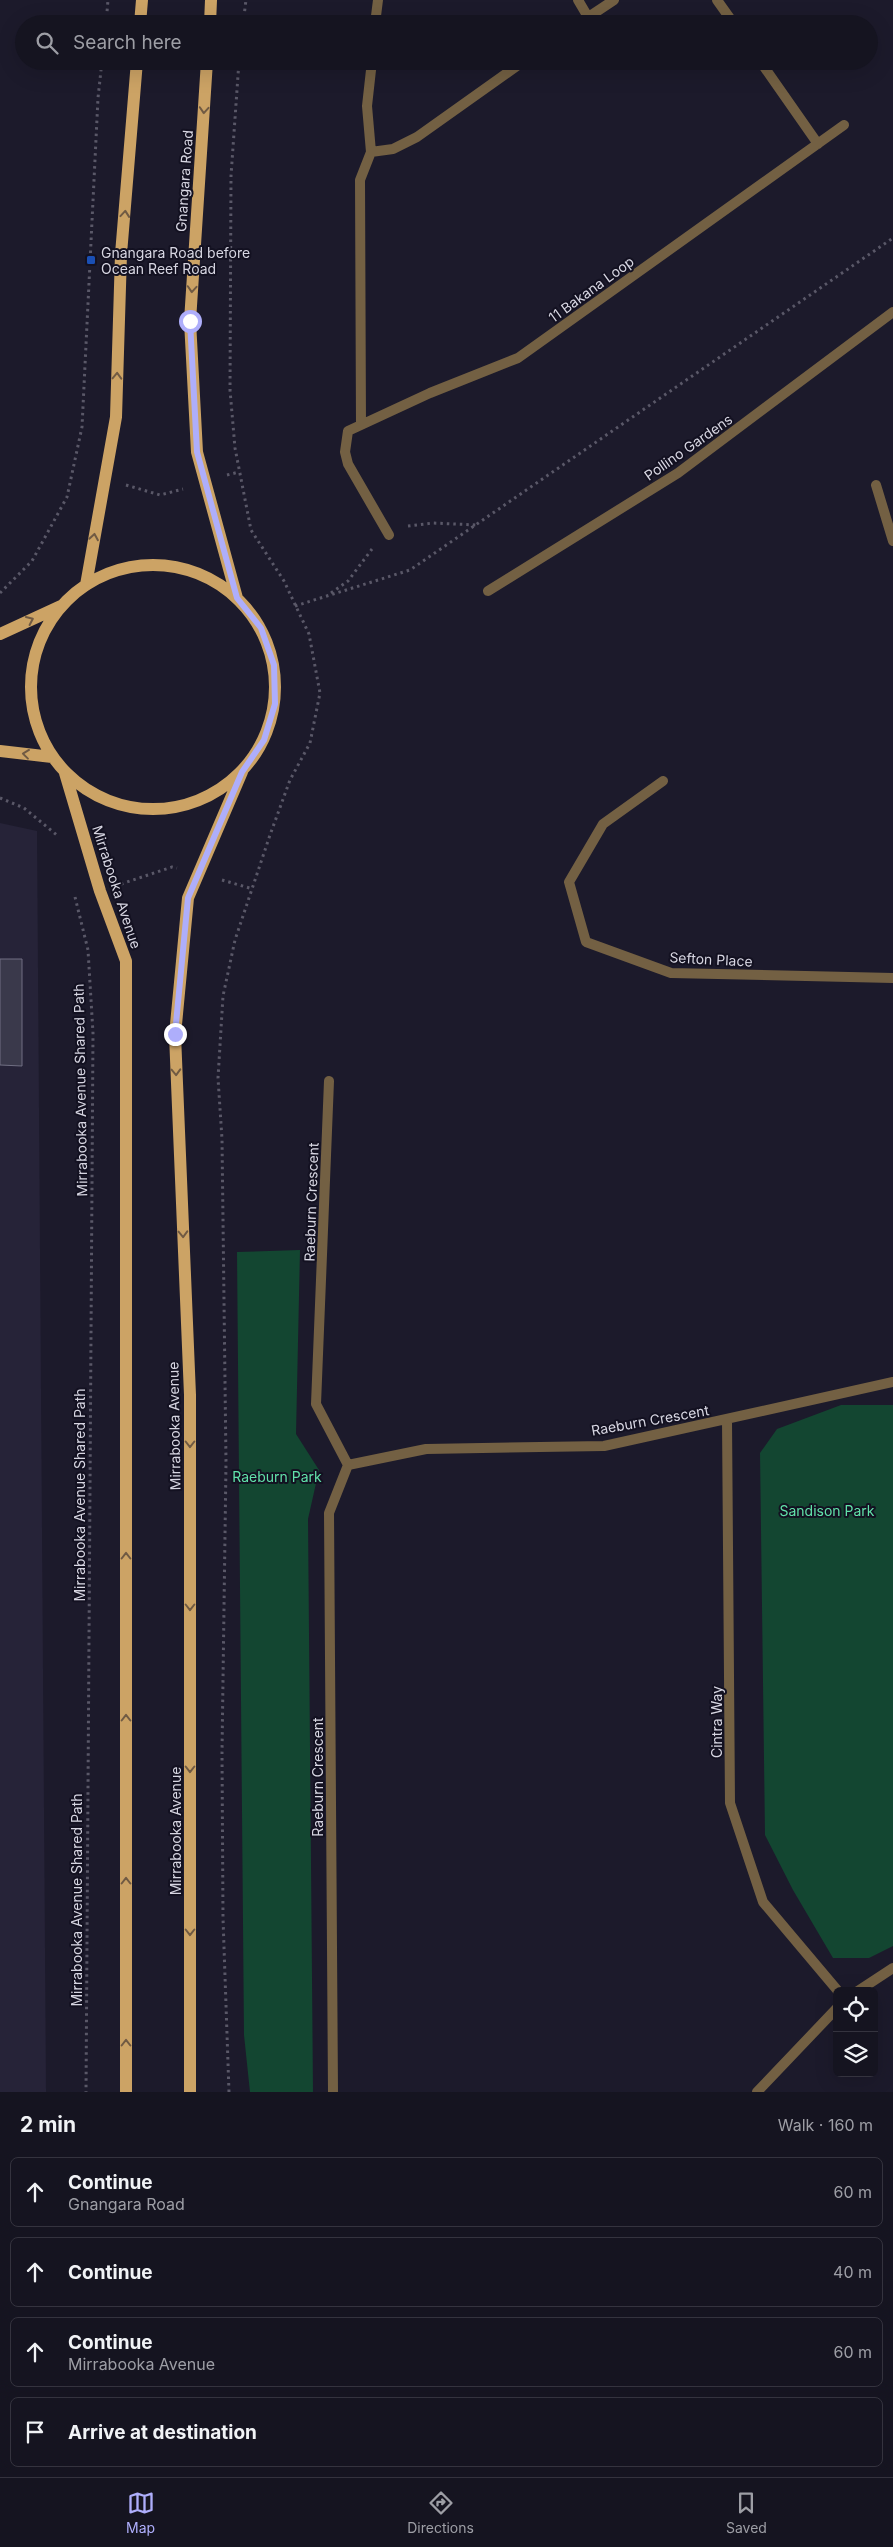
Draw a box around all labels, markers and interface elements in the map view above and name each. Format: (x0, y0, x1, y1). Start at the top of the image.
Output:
search box (15, 15, 878, 70)
icon: search (33, 29, 61, 57)
text: Search here (73, 31, 182, 54)
one-way arrow (199, 106, 210, 114)
street label: Gnangara Road (172, 129, 196, 233)
one-way arrow (119, 210, 130, 218)
place label: Gnangara Road before Ocean Reef Road (101, 244, 250, 277)
street label: 11 Bakana Loop (545, 252, 637, 326)
marker: Gnangara Road before Ocean Reef Road (85, 254, 97, 266)
one-way arrow (187, 286, 198, 294)
route start (179, 310, 202, 333)
one-way arrow (112, 372, 123, 380)
street label: Pollino Gardens (641, 410, 735, 484)
one-way arrow (89, 532, 99, 541)
one-way arrow (25, 616, 34, 626)
one-way arrow (22, 749, 30, 760)
street label: Mirrabooka Avenue (89, 823, 145, 951)
street label: Sefton Place (669, 948, 753, 970)
street label: Mirrabooka Avenue Shared Path (70, 983, 90, 1197)
route end (164, 1023, 187, 1046)
one-way arrow (171, 1068, 182, 1076)
street label: Raeburn Crescent (300, 1142, 322, 1262)
one-way arrow (178, 1230, 189, 1238)
street label: Mirrabooka Avenue (164, 1362, 184, 1490)
street label: Mirrabooka Avenue Shared Path (71, 1388, 88, 1602)
street label: Raeburn Crescent (590, 1401, 711, 1439)
one-way arrow (185, 1440, 195, 1448)
park label: Raeburn Park (232, 1468, 322, 1485)
park label: Sandison Park (779, 1502, 875, 1519)
one-way arrow (121, 1552, 131, 1560)
one-way arrow (185, 1603, 195, 1611)
street label: Cintra Way (708, 1686, 725, 1758)
one-way arrow (121, 1714, 131, 1722)
street label: Raeburn Crescent (309, 1717, 326, 1837)
one-way arrow (185, 1766, 195, 1773)
street label: Mirrabooka Avenue (167, 1767, 184, 1895)
street label: Mirrabooka Avenue Shared Path (68, 1793, 85, 2007)
one-way arrow (121, 1877, 131, 1884)
one-way arrow (185, 1928, 195, 1936)
map controls (833, 1987, 878, 2077)
button: locate (833, 1987, 878, 2032)
button: layers (833, 2032, 878, 2077)
one-way arrow (121, 2039, 131, 2047)
text: 2 min (20, 2112, 76, 2137)
text: Walk · 160 m (778, 2115, 873, 2135)
text: Continue (68, 2171, 153, 2194)
icon: ahead (21, 2178, 49, 2206)
text: 60 m (833, 2182, 872, 2202)
text: Gnangara Road (68, 2194, 185, 2214)
icon: ahead (21, 2258, 49, 2286)
text: Continue (68, 2261, 153, 2284)
text: 40 m (833, 2262, 872, 2282)
text: Continue (68, 2331, 153, 2354)
icon: ahead (21, 2338, 49, 2366)
text: 60 m (833, 2342, 872, 2362)
text: Mirrabooka Avenue (68, 2354, 215, 2374)
icon: arrive (21, 2418, 49, 2446)
text: Arrive at destination (68, 2421, 257, 2444)
tab: Map (126, 2489, 155, 2536)
tab: Directions (407, 2489, 474, 2536)
tab: Saved (726, 2489, 767, 2536)

